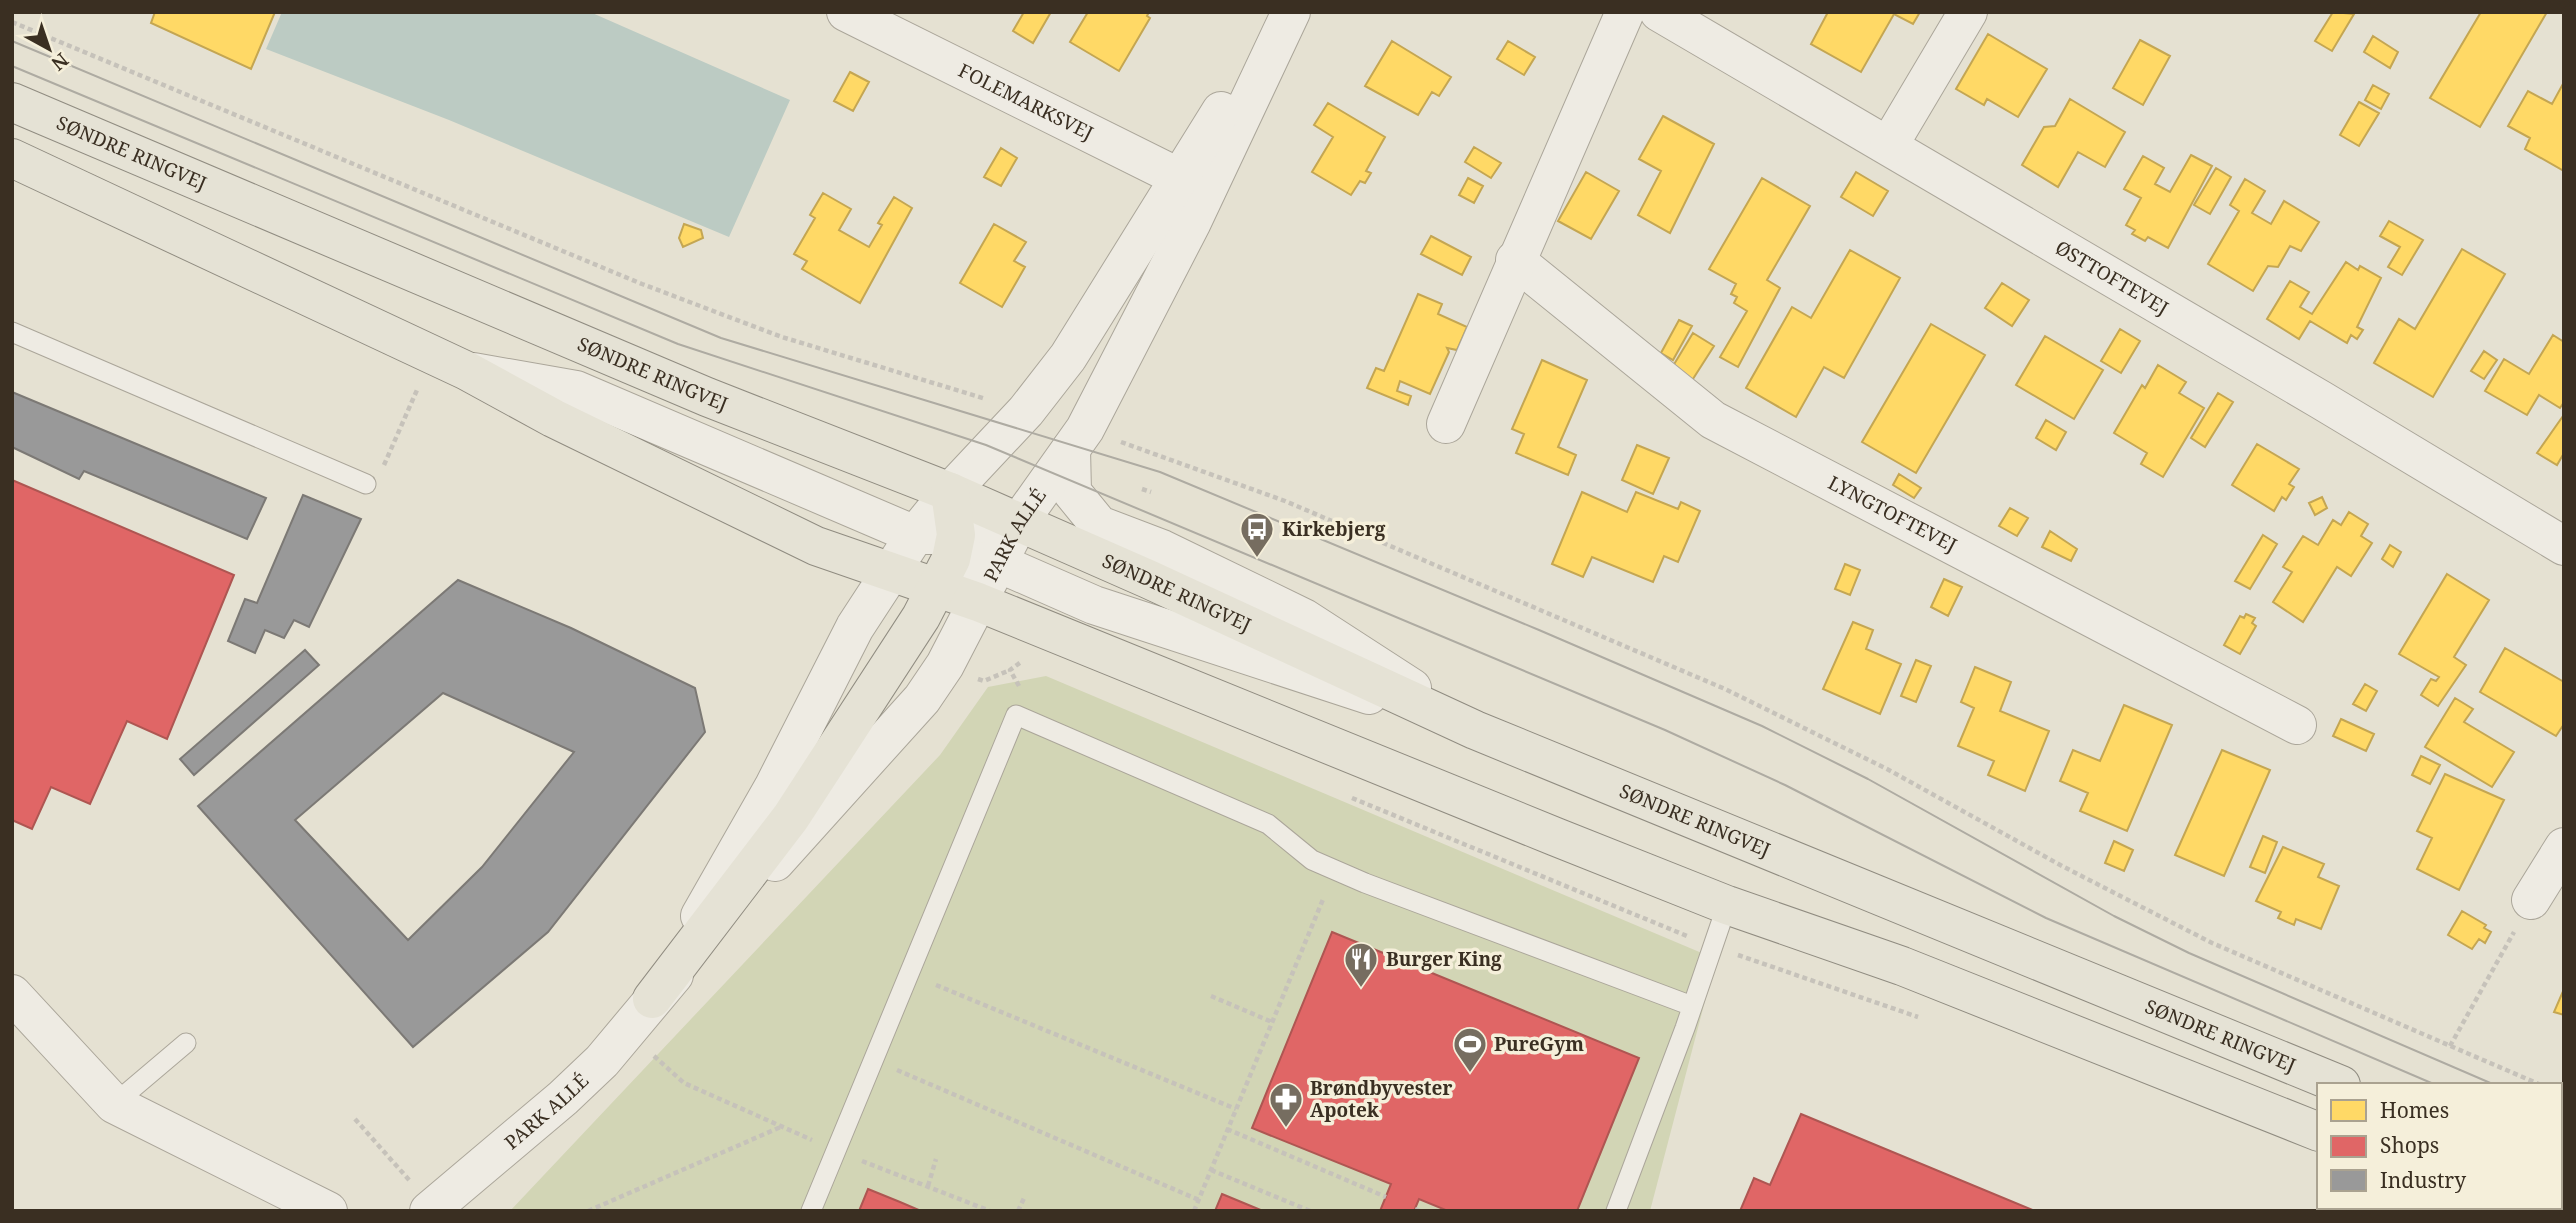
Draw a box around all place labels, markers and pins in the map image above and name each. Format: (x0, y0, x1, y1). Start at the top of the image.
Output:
bus stop icon: Kirkebjerg (1238, 510, 1276, 559)
place label: Kirkebjerg (1282, 516, 1386, 542)
restaurant icon: Burger King (1342, 940, 1380, 989)
place label: Burger King (1386, 946, 1502, 972)
sports icon: PureGym (1451, 1025, 1489, 1074)
place label: PureGym (1494, 1031, 1584, 1057)
place label: Brøndbyvester Apotek (1310, 1075, 1452, 1123)
pharmacy icon: Brøndbyvester Apotek (1267, 1080, 1305, 1129)

